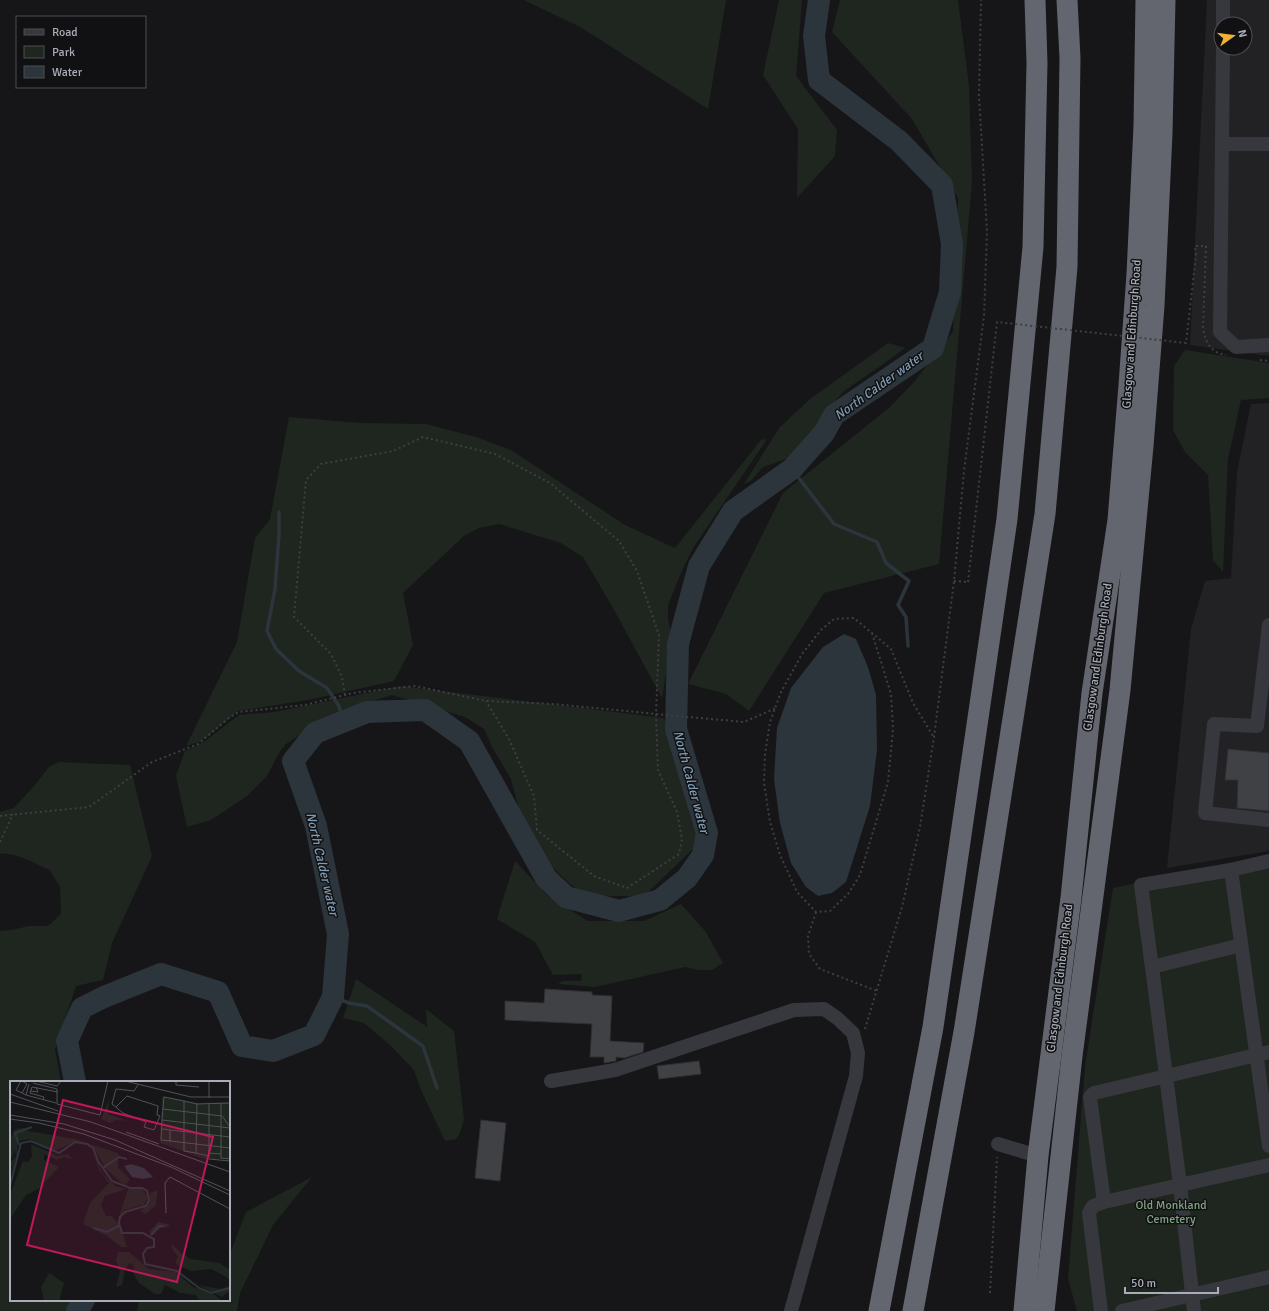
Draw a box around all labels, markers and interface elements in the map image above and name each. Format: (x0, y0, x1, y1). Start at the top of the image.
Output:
legend (16, 16, 146, 88)
north arrow (1213, 16, 1253, 56)
text: Road (52, 25, 78, 40)
text: N (1235, 28, 1249, 39)
text: Park (52, 45, 75, 60)
text: Water (52, 65, 83, 80)
street label: Glasgow and Edinburgh Road (1119, 259, 1145, 409)
water label: North Calder water (832, 347, 928, 424)
street label: Glasgow and Edinburgh Road (1080, 582, 1116, 732)
water label: North Calder water (670, 729, 713, 837)
water label: North Calder water (302, 811, 342, 919)
street label: Glasgow and Edinburgh Road (1043, 903, 1077, 1053)
inset map (10, 1081, 230, 1301)
park label: Old Monkland Cemetery (1135, 1198, 1207, 1227)
scale bar (1125, 1269, 1218, 1295)
text: 50 m (1131, 1276, 1156, 1291)

